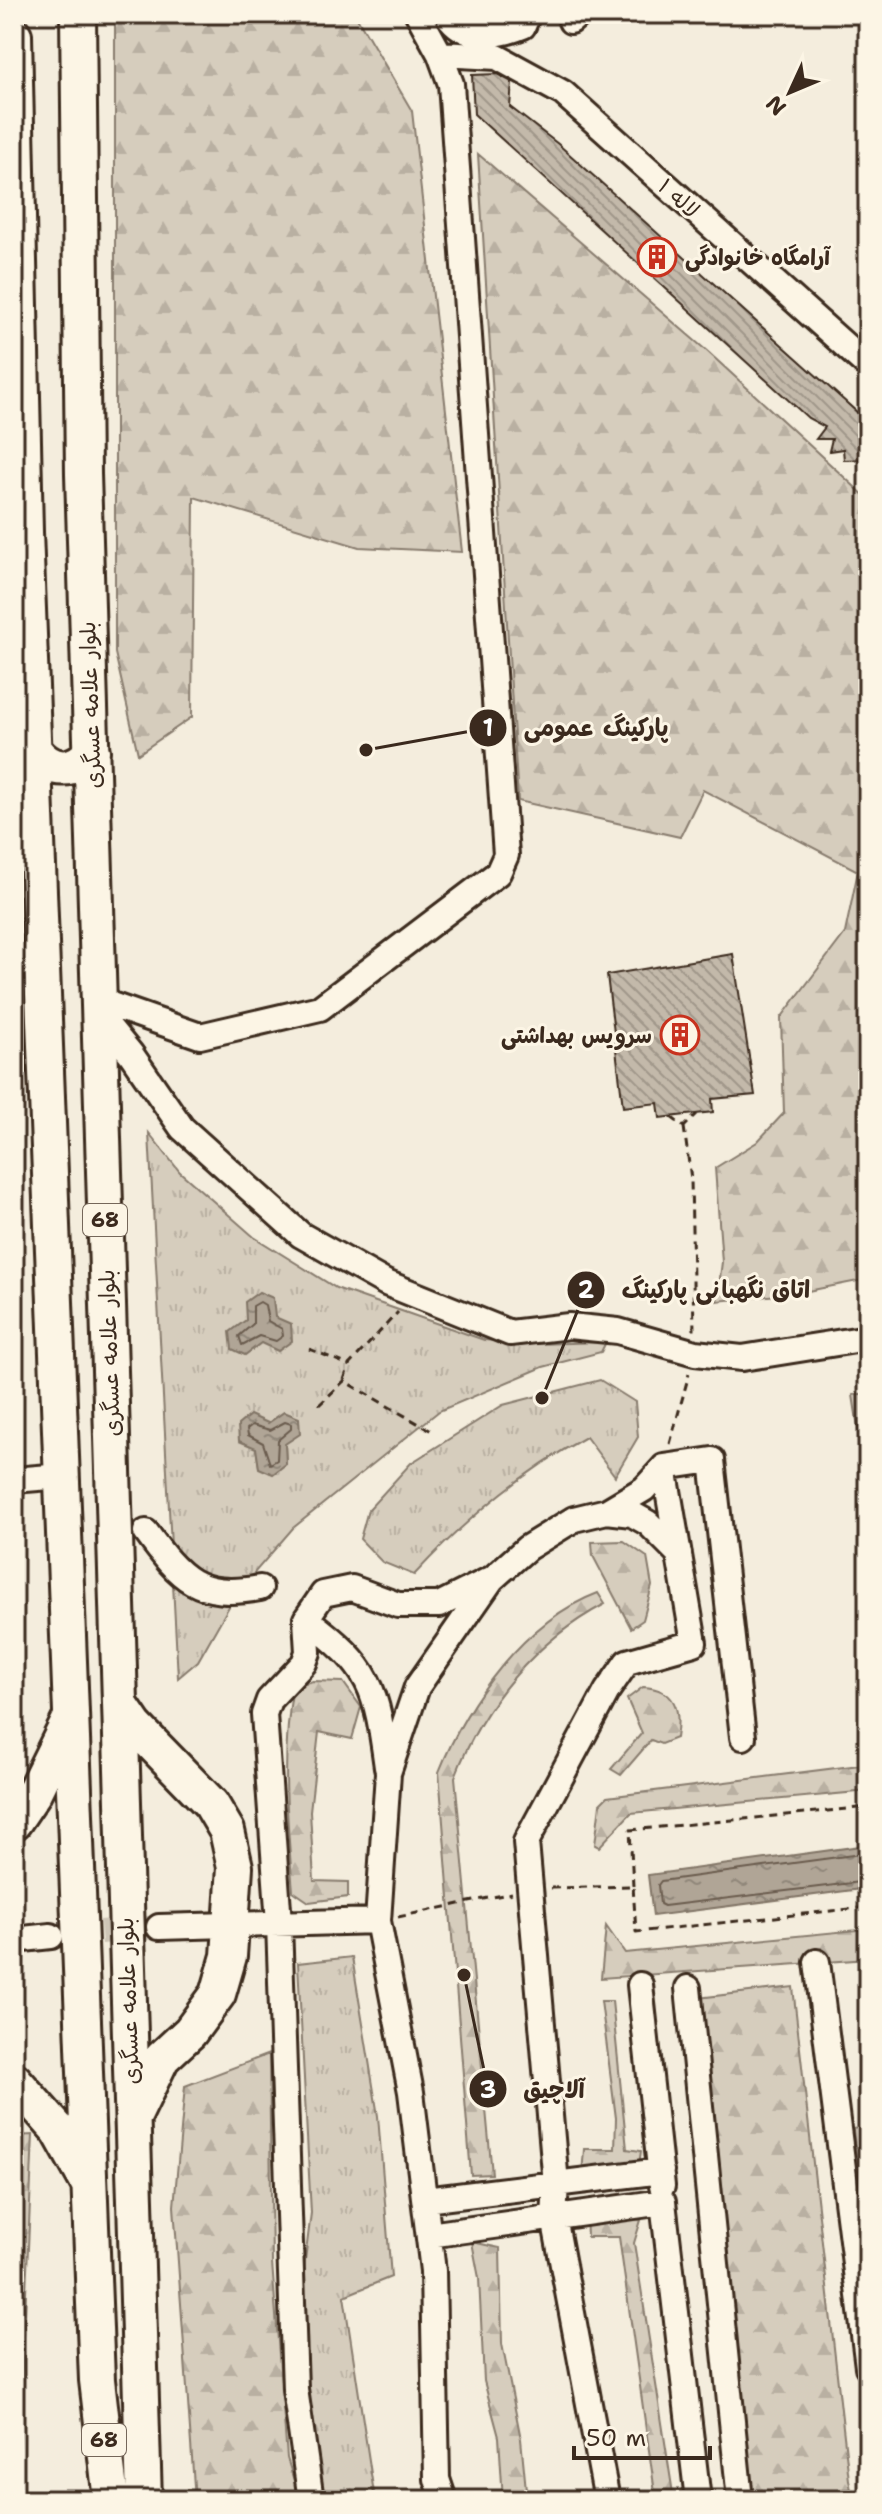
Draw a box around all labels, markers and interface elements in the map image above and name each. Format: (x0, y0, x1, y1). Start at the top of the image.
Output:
north arrow (750, 52, 830, 132)
text: N (759, 89, 792, 122)
street label: لاله ۱ (652, 172, 706, 225)
building icon: آرامگاه خانوادگی (636, 236, 678, 278)
place label: آرامگاه خانوادگی (685, 243, 831, 272)
street label: بلوار علامه عسگری (73, 621, 108, 789)
callout: پارکینگ عمومی (468, 704, 684, 752)
text: 1 (483, 712, 493, 744)
text: پارکینگ عمومی (524, 712, 668, 744)
building icon: سرویس بهداشتی (659, 1014, 701, 1056)
place label: سرویس بهداشتی (501, 1021, 652, 1051)
road number: 68 (83, 1204, 127, 1236)
callout: اتاق نگهبانی پارکینگ (566, 1266, 827, 1314)
street label: بلوار علامه عسگری (92, 1269, 127, 1437)
text: 2 (578, 1274, 595, 1306)
text: اتاق نگهبانی پارکینگ (622, 1274, 810, 1306)
street label: بلوار علامه عسگری (111, 1917, 146, 2085)
callout: آلاچیق (468, 2065, 601, 2113)
text: 3 (480, 2074, 496, 2106)
text: آلاچیق (523, 2074, 587, 2106)
scale bar (574, 2410, 710, 2460)
text: 50 m (586, 2422, 646, 2454)
road number: 68 (82, 2424, 126, 2456)

